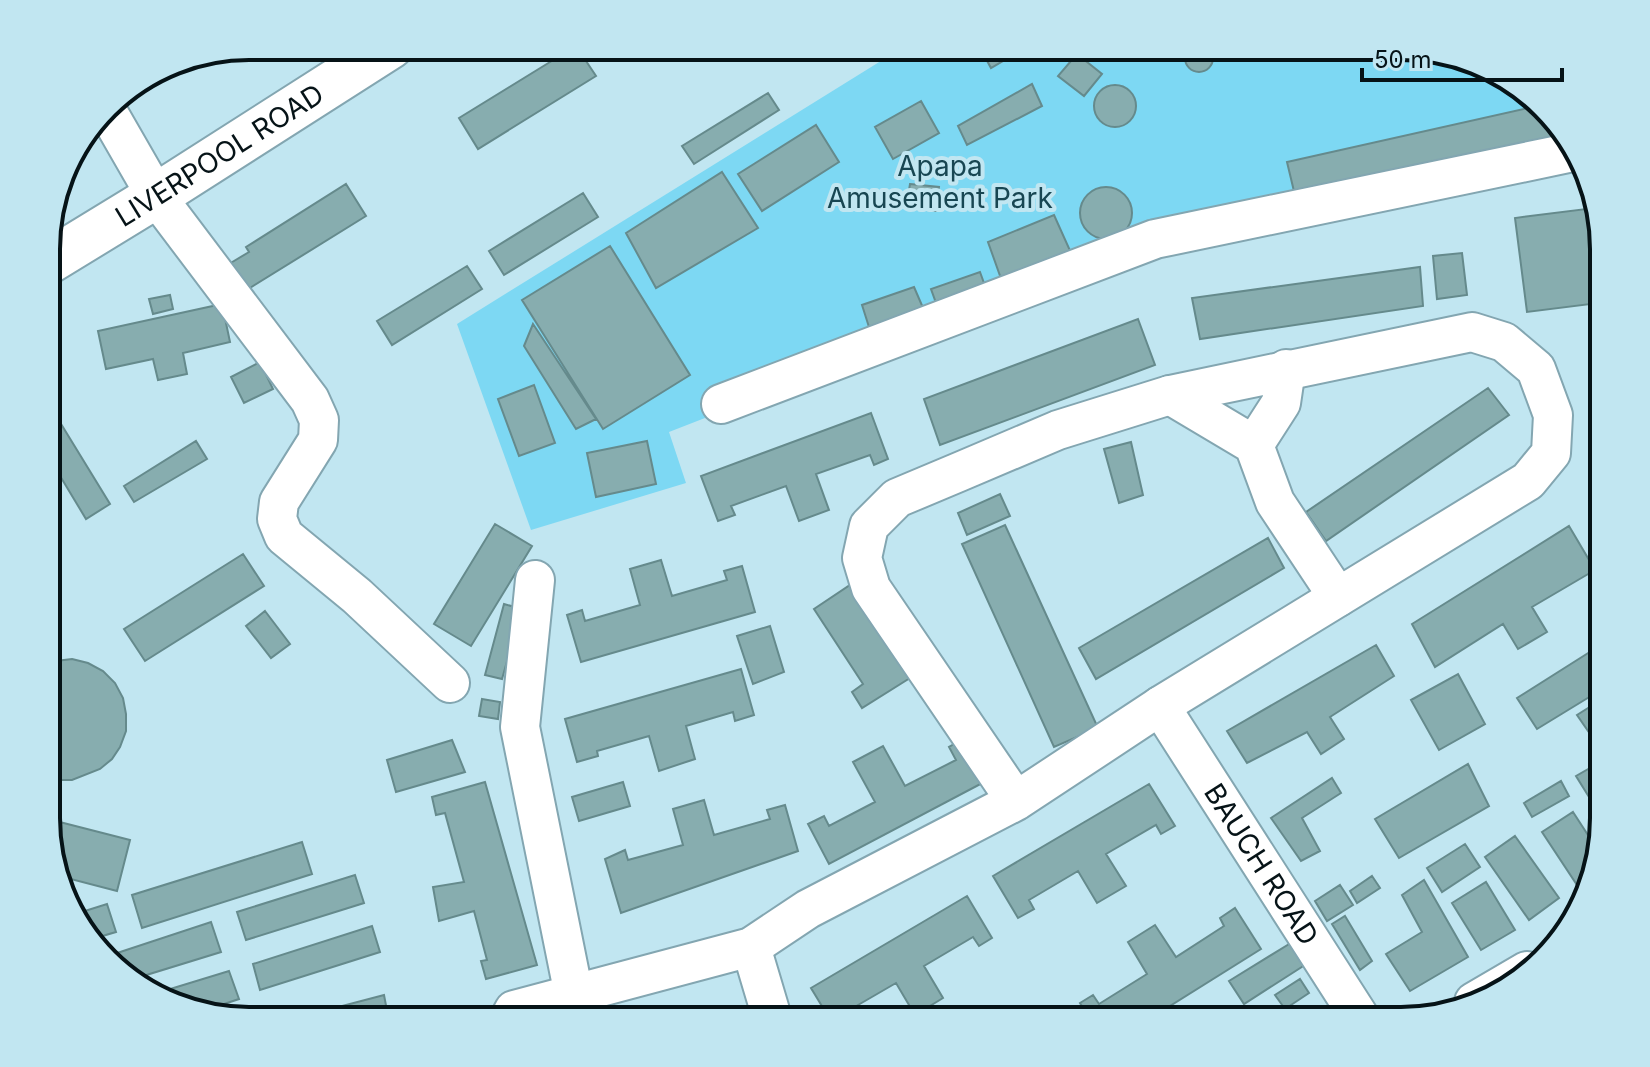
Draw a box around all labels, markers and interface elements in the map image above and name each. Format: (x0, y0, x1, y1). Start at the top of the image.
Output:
scale bar (1362, 32, 1562, 82)
text: 50 m (1374, 45, 1432, 74)
street label: LIVERPOOL ROAD (109, 77, 330, 234)
park label: Apapa Amusement Park (827, 149, 1053, 215)
street label: BAUCH ROAD (1197, 777, 1326, 951)

